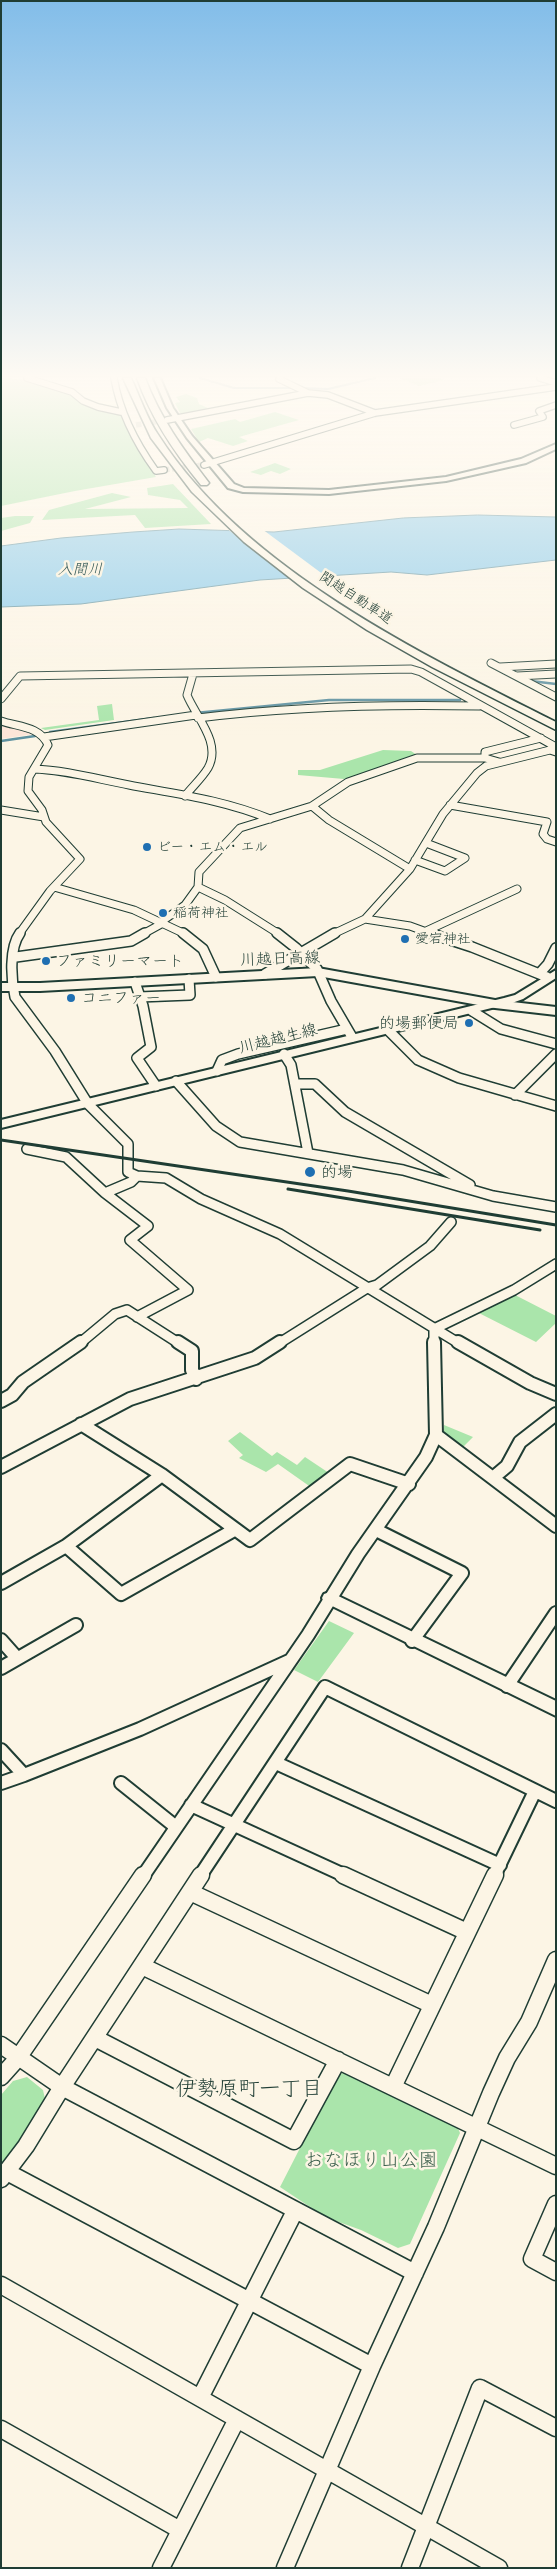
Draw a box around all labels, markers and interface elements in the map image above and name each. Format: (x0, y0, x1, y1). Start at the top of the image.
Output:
water label: 入間川 (58, 561, 102, 579)
street label: 関越自動車道 (316, 568, 396, 628)
place label: ビー・エム・エル (157, 839, 268, 855)
marker: ビー・エム・エル (141, 841, 153, 853)
place label: 稲荷神社 (173, 905, 229, 921)
marker: 稲荷神社 (157, 907, 169, 919)
place label: 愛宕神社 (415, 931, 471, 947)
marker: 愛宕神社 (399, 933, 411, 945)
street label: 川越日高線 (240, 948, 320, 970)
place label: ファミリーマート (56, 951, 184, 971)
marker: ファミリーマート (40, 955, 52, 967)
place label: コニファー (81, 988, 161, 1008)
marker: コニファー (65, 992, 77, 1004)
place label: 的場郵便局 (379, 1013, 459, 1033)
marker: 的場郵便局 (463, 1017, 475, 1029)
street label: 川越越生線 (237, 1020, 319, 1058)
place label: 的場 (321, 1162, 353, 1182)
marker: 的場 (303, 1165, 317, 1179)
district label: 伊勢原町一丁目 (176, 2076, 322, 2102)
park label: おなほり山公園 (305, 2150, 437, 2172)

